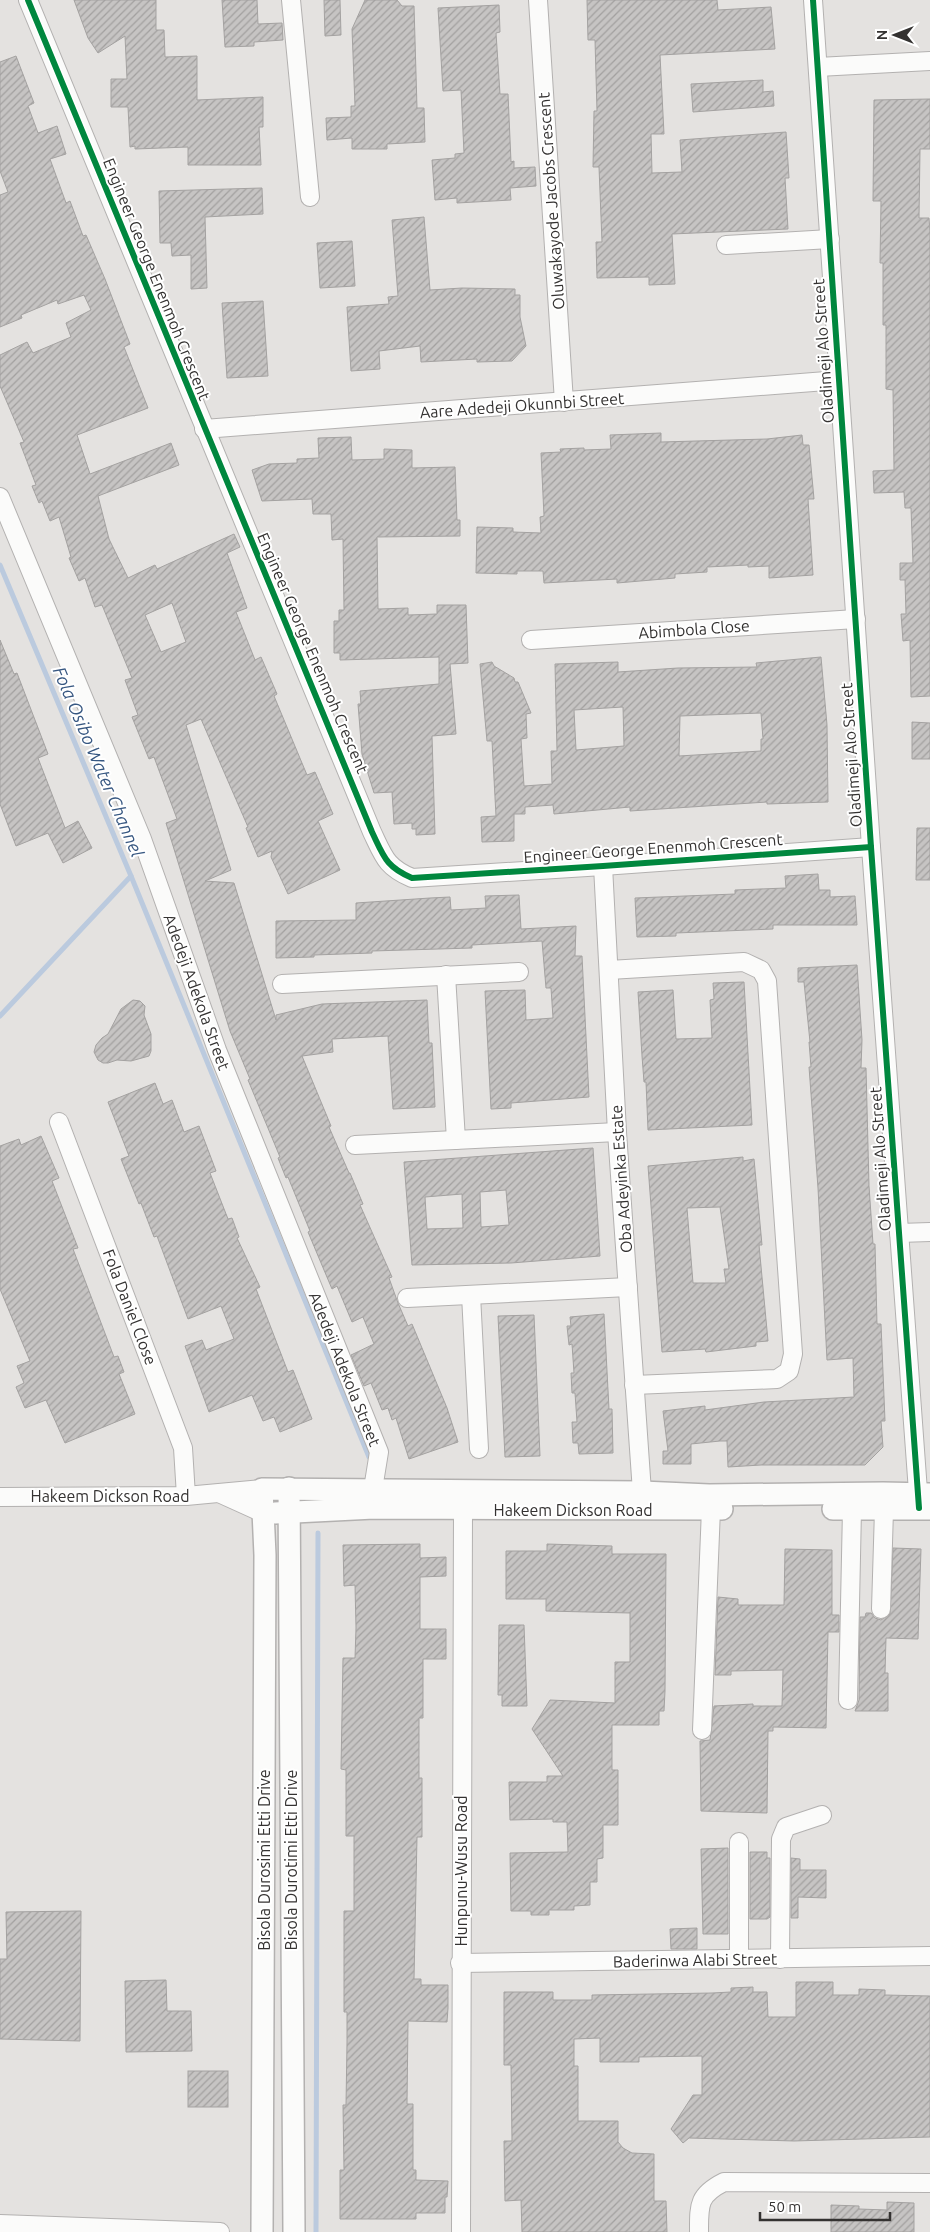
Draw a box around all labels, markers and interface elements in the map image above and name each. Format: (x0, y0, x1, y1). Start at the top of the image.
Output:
north arrow (870, 10, 920, 60)
text: N (874, 30, 890, 40)
street label: Oluwakayode Jacobs Crescent (534, 91, 568, 310)
street label: Engineer George Enenmoh Crescent (100, 155, 214, 403)
street label: Oladimeji Alo Street (809, 278, 837, 424)
street label: Aare Adedeji Okunnbi Street (419, 389, 625, 421)
street label: Engineer George Enenmoh Crescent (254, 530, 372, 777)
street label: Abimbola Close (638, 616, 750, 642)
water label: Fola Osibo Water Channel (50, 663, 148, 860)
street label: Oladimeji Alo Street (837, 682, 865, 828)
street label: Engineer George Enenmoh Crescent (523, 830, 784, 866)
street label: Adedeji Adekola Street (160, 912, 234, 1073)
street label: Oladimeji Alo Street (866, 1086, 894, 1232)
street label: Oba Adeyinka Estate (607, 1104, 635, 1254)
street label: Fola Daniel Close (100, 1247, 160, 1367)
street label: Adedeji Adekola Street (306, 1289, 384, 1449)
street label: Hakeem Dickson Road (30, 1487, 190, 1505)
street label: Hakeem Dickson Road (493, 1501, 653, 1519)
street label: Bisola Durosimi Etti Drive (255, 1769, 273, 1951)
street label: Bisola Durotimi Etti Drive (282, 1770, 300, 1950)
street label: Hunpunu-Wusu Road (452, 1795, 470, 1947)
street label: Baderinwa Alabi Street (613, 1950, 778, 1970)
scale bar (760, 2190, 890, 2222)
text: 50 m (768, 2198, 801, 2215)

